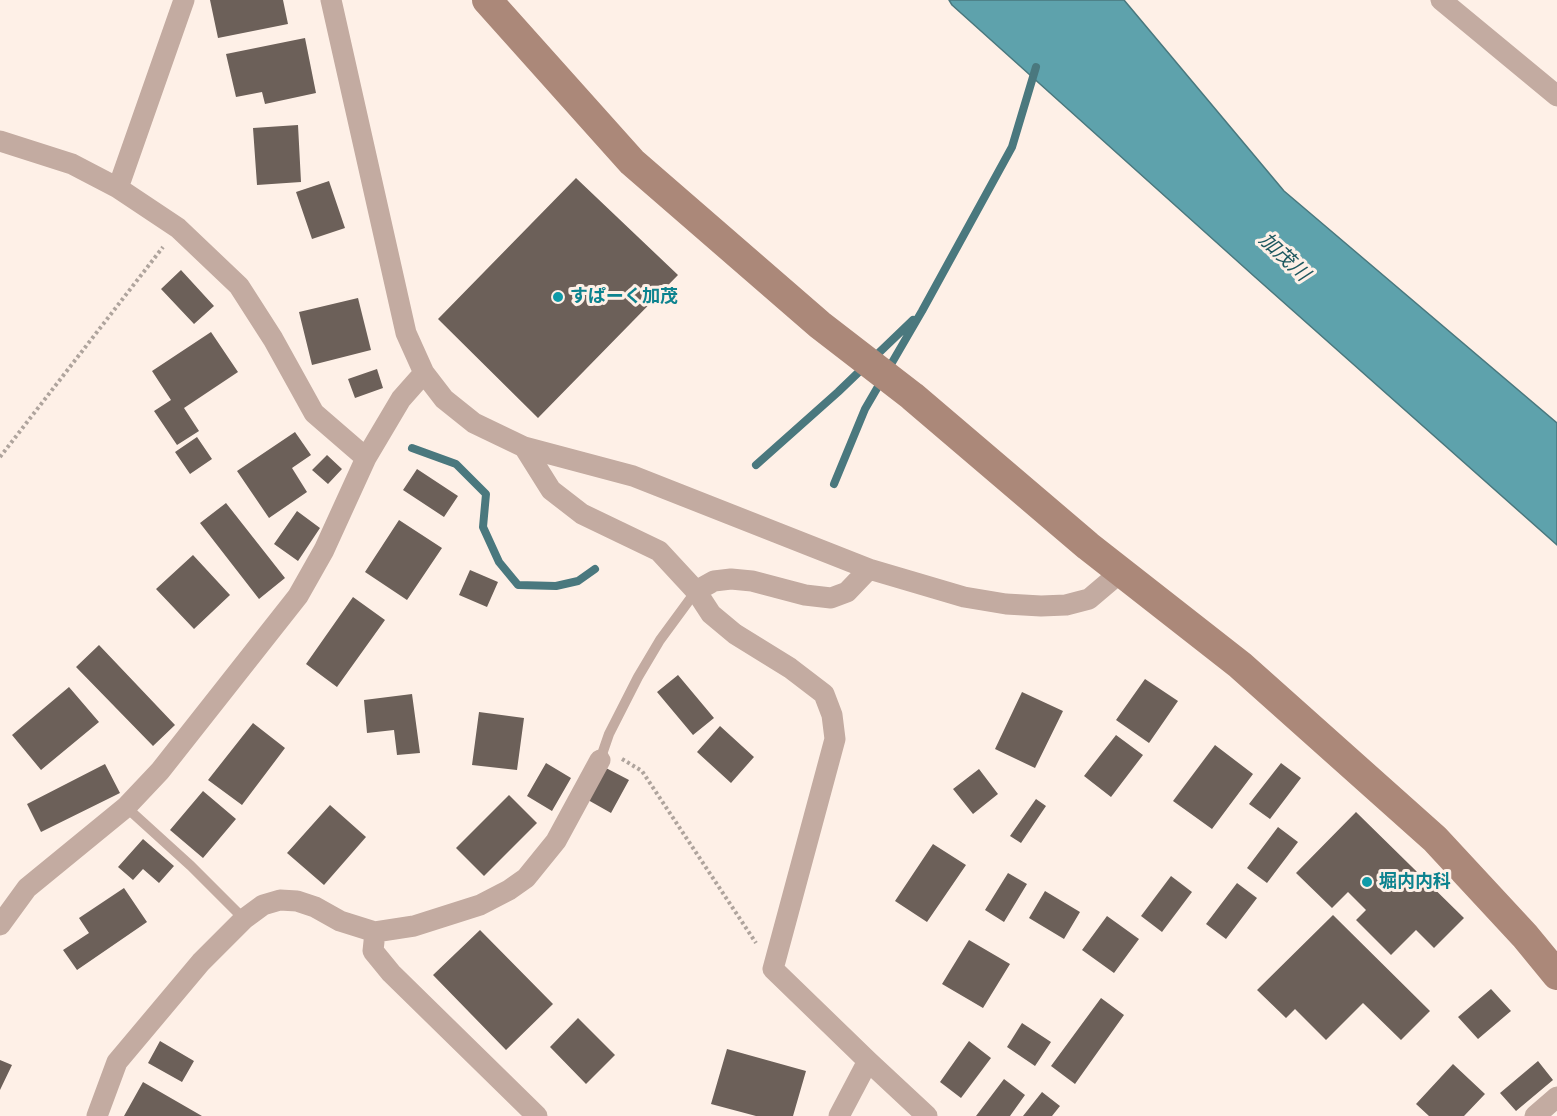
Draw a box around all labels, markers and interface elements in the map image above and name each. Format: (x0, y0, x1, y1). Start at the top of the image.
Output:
water label: 加茂川 (1254, 228, 1314, 286)
place label: すぱーく加茂 (570, 286, 678, 308)
marker: すぱーく加茂 (551, 290, 565, 304)
place label: 堀内内科 (1379, 871, 1451, 893)
marker: 堀内内科 (1360, 875, 1374, 889)

